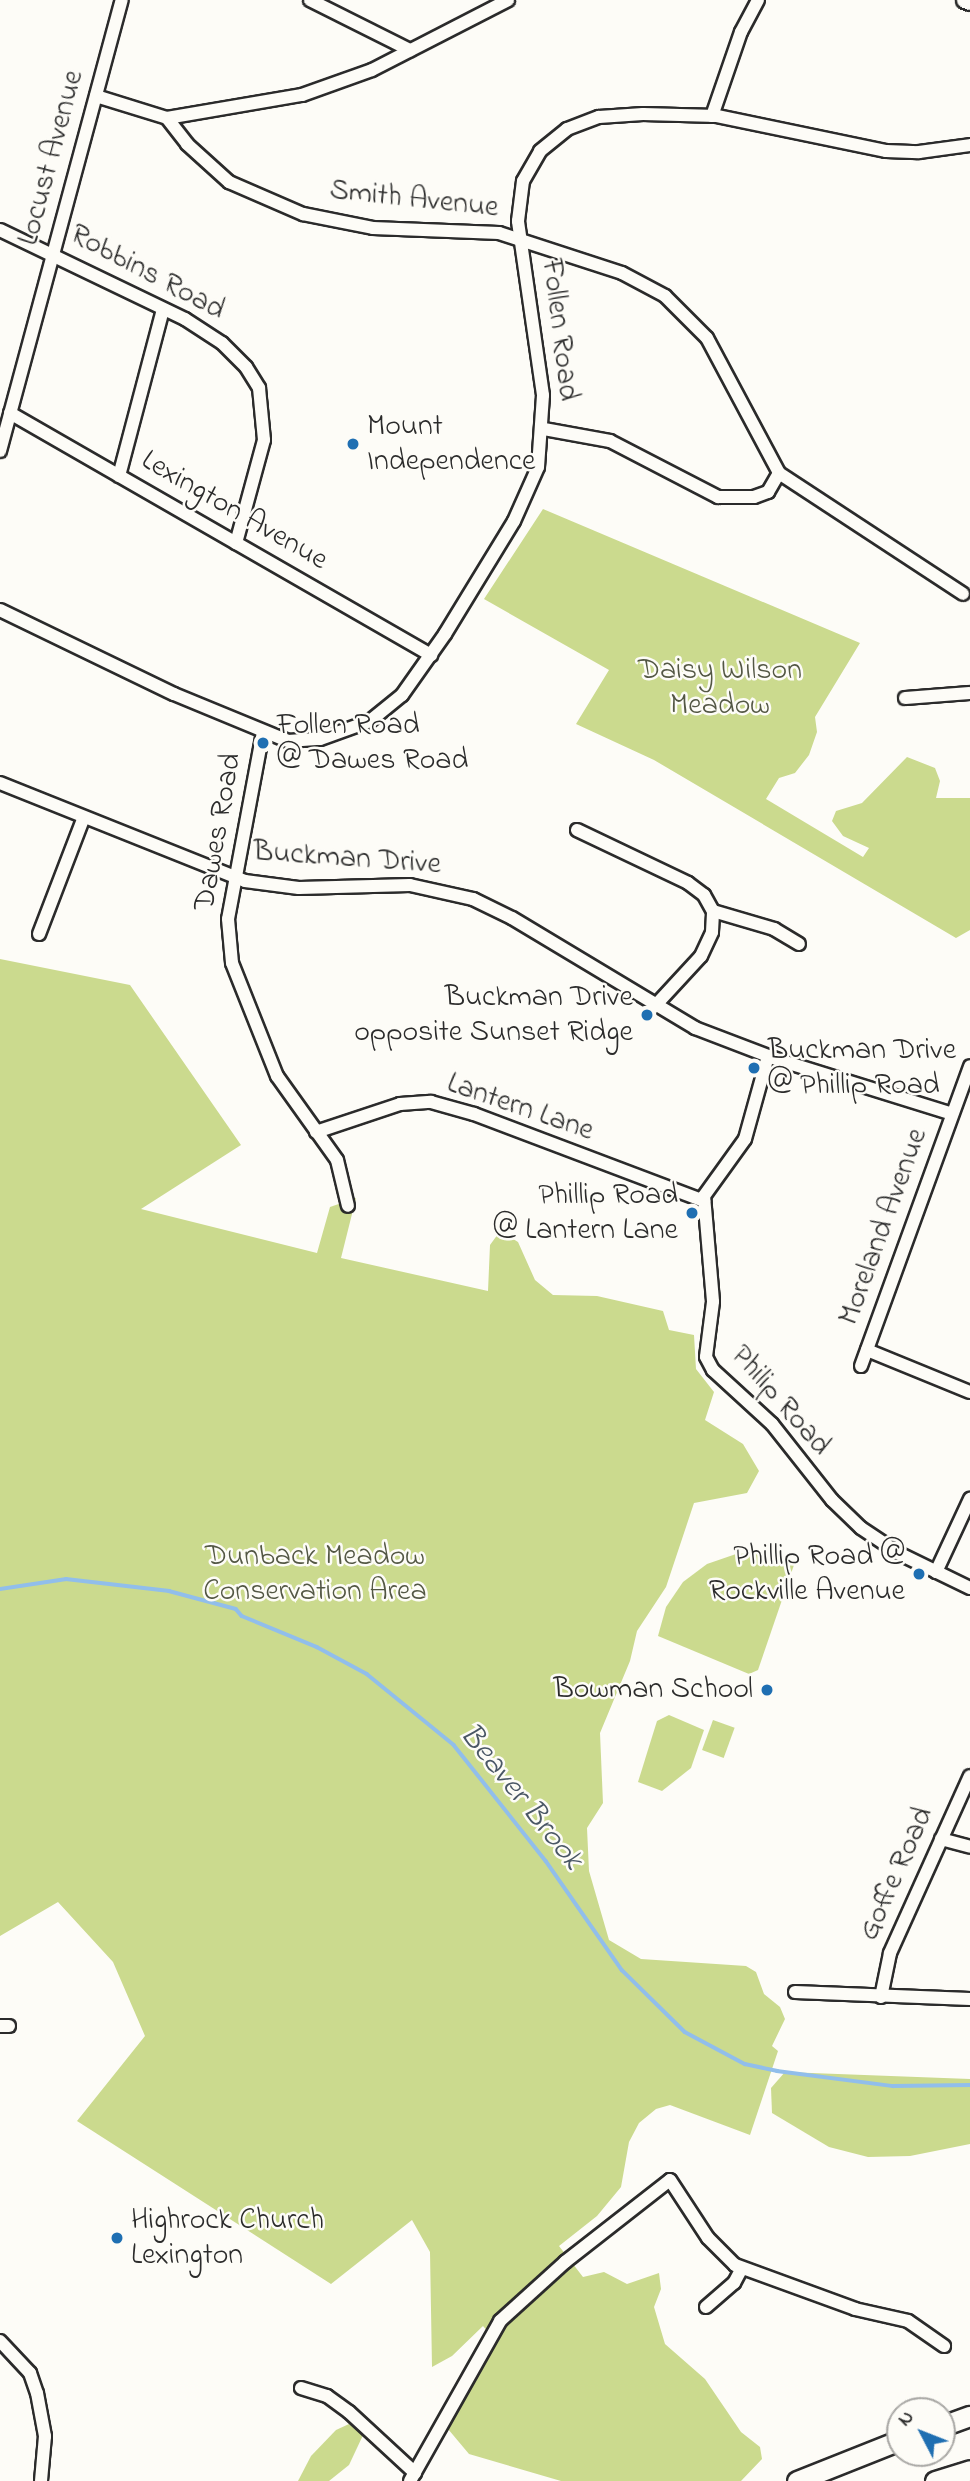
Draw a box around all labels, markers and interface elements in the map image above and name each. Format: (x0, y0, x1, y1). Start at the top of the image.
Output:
street label: Locust Avenue (11, 67, 93, 249)
street label: Smith Avenue (328, 173, 500, 227)
street label: Robbins Road (63, 217, 231, 329)
street label: Follen Road (532, 257, 586, 403)
place label: Mount Independence (367, 409, 536, 480)
marker: Mount Independence (345, 436, 361, 452)
street label: Lexington Avenue (134, 443, 334, 579)
park label: Daisy Wilson Meadow (638, 653, 802, 724)
place label: Follen Road @ Dawes Road (277, 708, 468, 778)
marker: Follen Road @ Dawes Road (255, 735, 271, 751)
street label: Dawes Road (187, 750, 251, 914)
street label: Buckman Drive (252, 834, 442, 884)
place label: Buckman Drive opposite Sunset Ridge (354, 980, 633, 1050)
marker: Buckman Drive opposite Sunset Ridge (639, 1007, 655, 1023)
place label: Buckman Drive @ Phillip Road (768, 1033, 956, 1104)
marker: Buckman Drive @ Phillip Road (746, 1060, 762, 1076)
street label: Lantern Lane (442, 1066, 598, 1150)
street label: Moreland Avenue (832, 1124, 936, 1330)
place label: Phillip Road @ Lantern Lane (493, 1178, 678, 1248)
marker: Phillip Road @ Lantern Lane (684, 1205, 700, 1221)
street label: Philip Road (722, 1338, 838, 1464)
park label: Dunback Meadow Conservation Area (203, 1539, 427, 1610)
place label: Phillip Road @ Rockville Avenue (709, 1539, 905, 1610)
marker: Phillip Road @ Rockville Avenue (911, 1566, 927, 1582)
place label: Bowman School (554, 1672, 753, 1708)
marker: Bowman School (759, 1682, 775, 1698)
water label: Beaver Brook (450, 1717, 590, 1879)
street label: Goffe Road (852, 1802, 942, 1946)
place label: Highrock Church Lexington (131, 2203, 324, 2274)
marker: Highrock Church Lexington (109, 2230, 125, 2246)
north arrow (886, 2397, 956, 2467)
text: N (892, 2405, 921, 2433)

